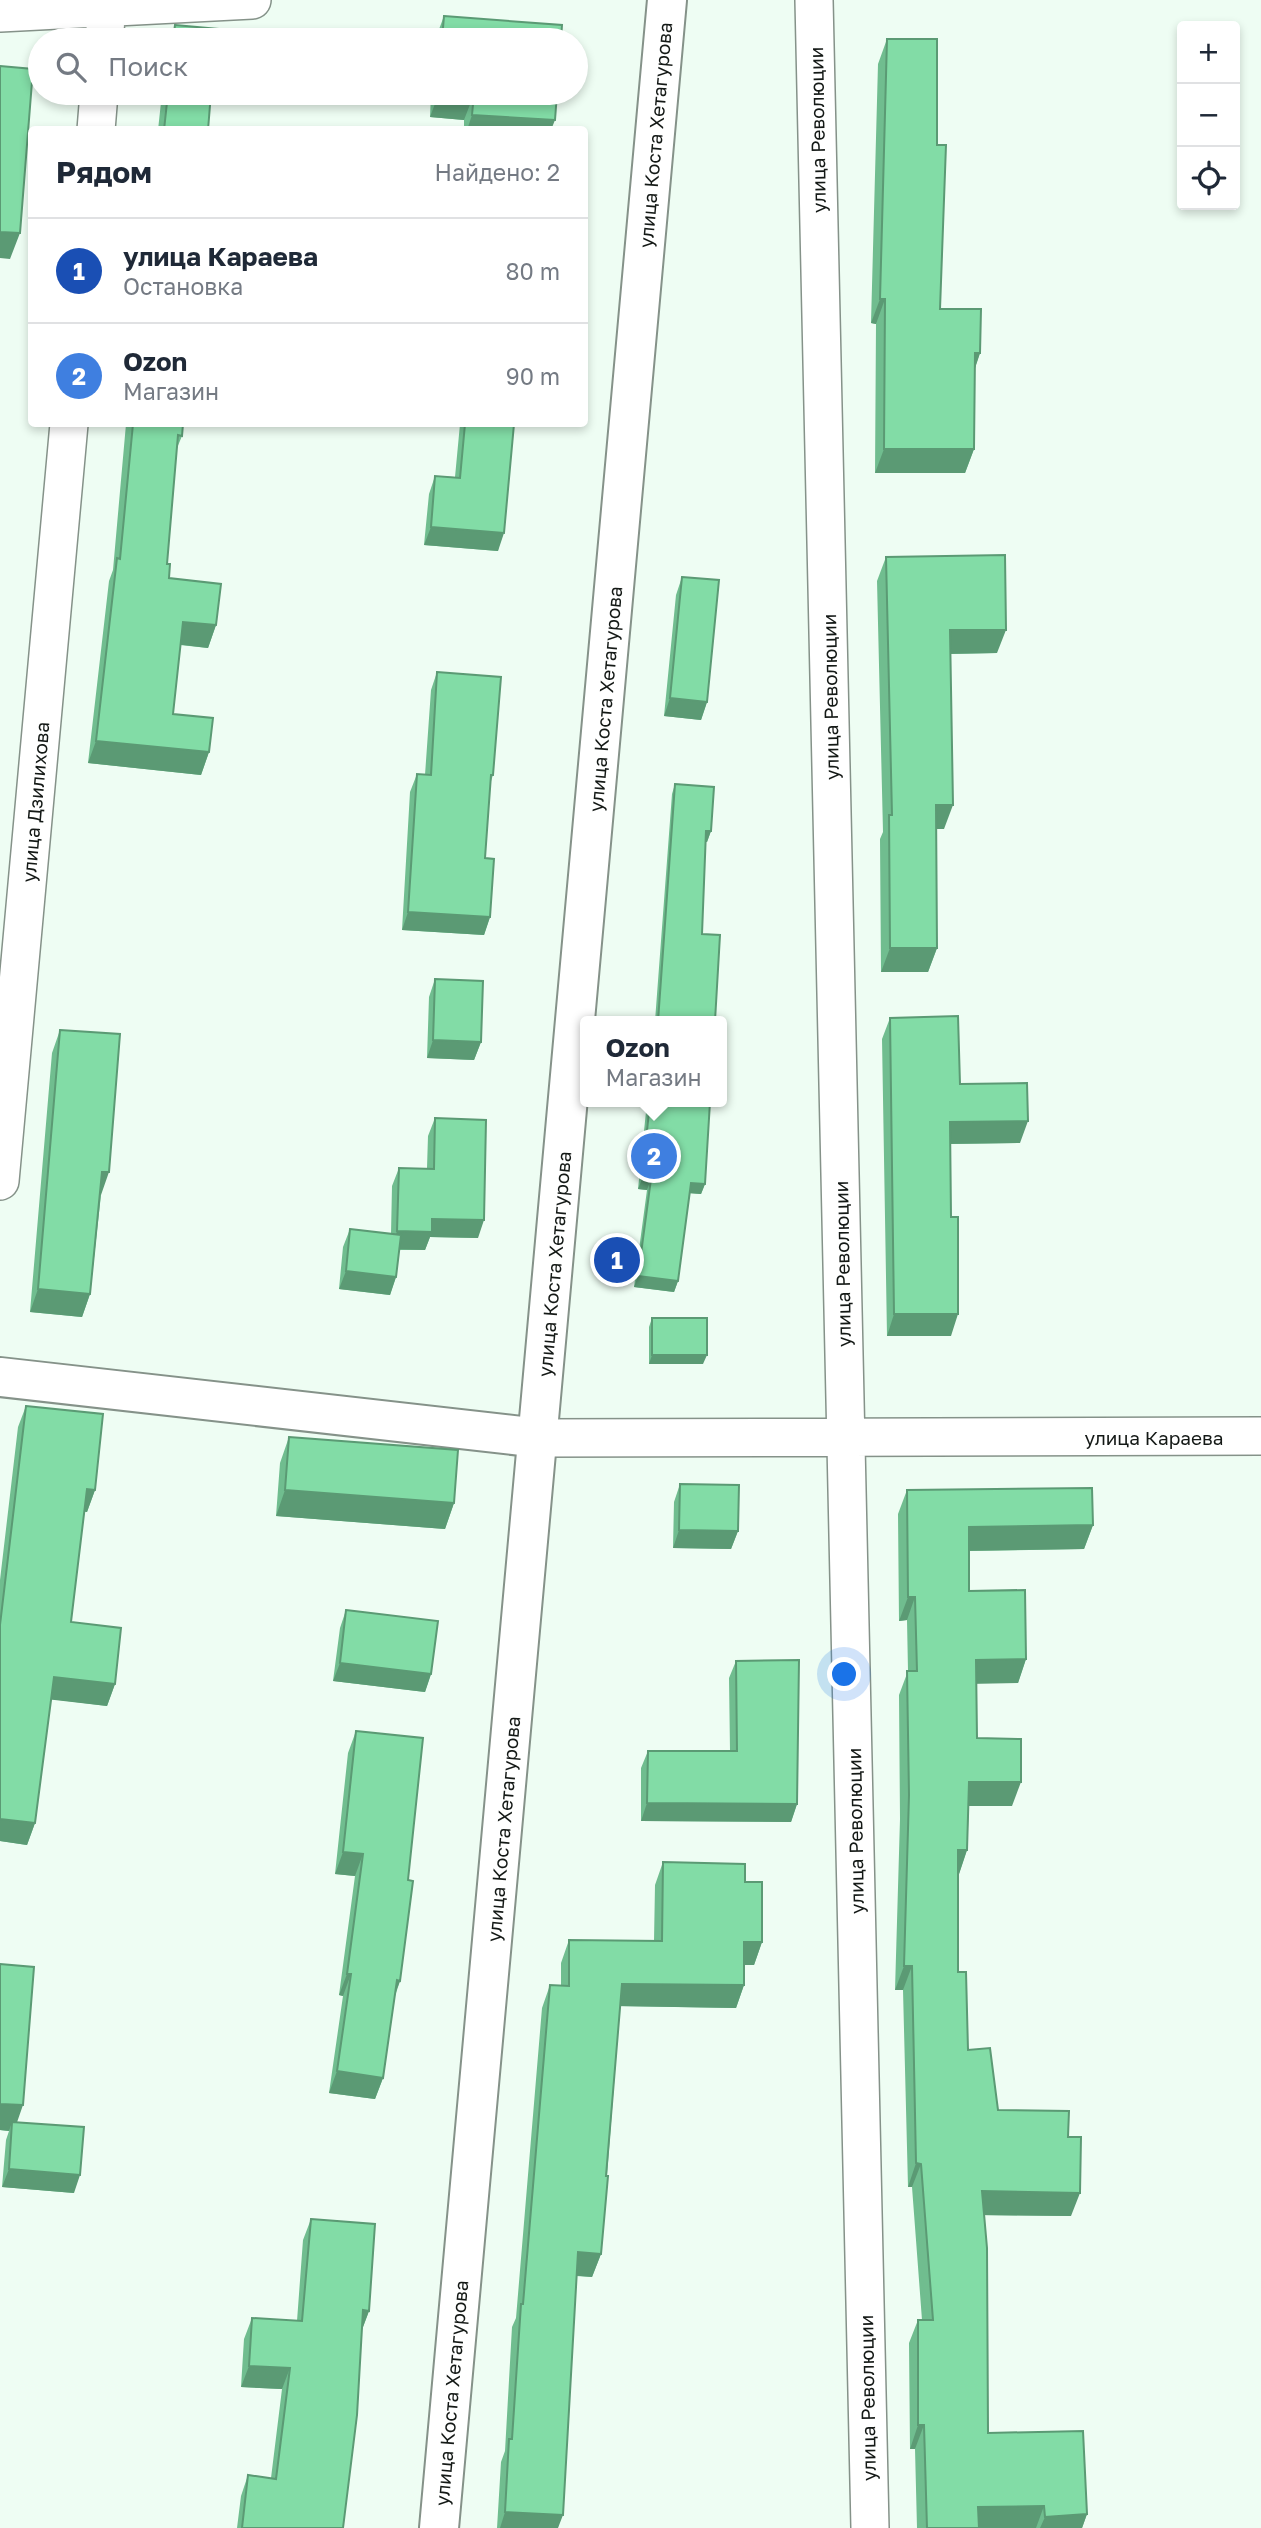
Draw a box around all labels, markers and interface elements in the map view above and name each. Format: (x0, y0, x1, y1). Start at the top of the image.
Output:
street label: улица Коста Хетагурова (634, 21, 676, 249)
map controls (1177, 21, 1240, 210)
button: + (1177, 21, 1240, 84)
search box (28, 28, 588, 105)
street label: улица Революции (804, 47, 830, 213)
icon: search (52, 48, 90, 86)
text: Поиск (108, 51, 188, 82)
button: − (1177, 84, 1240, 147)
button: locate (1177, 147, 1240, 210)
text: Рядом (56, 154, 152, 190)
text: Найдено: 2 (434, 158, 560, 186)
text: улица Караева (123, 241, 318, 272)
text: 1 (73, 257, 85, 285)
text: 80 m (506, 257, 560, 285)
text: Остановка (123, 272, 243, 300)
text: Ozon (123, 346, 187, 377)
text: 2 (72, 362, 86, 390)
text: 90 m (506, 362, 560, 390)
text: Магазин (123, 377, 219, 405)
street label: улица Коста Хетагурова (584, 585, 626, 813)
street label: улица Революции (817, 614, 843, 780)
street label: улица Дзилихова (17, 721, 53, 883)
popup (580, 1016, 727, 1107)
text: Ozon (605, 1032, 670, 1063)
text: Магазин (605, 1063, 702, 1091)
pin: 2 (631, 1130, 677, 1182)
street label: улица Коста Хетагурова (533, 1150, 575, 1378)
street label: улица Революции (829, 1181, 855, 1347)
pin: 1 (594, 1234, 640, 1286)
street label: улица Караева (1084, 1426, 1224, 1449)
your location (827, 1657, 861, 1691)
street label: улица Коста Хетагурова (482, 1715, 524, 1943)
street label: улица Революции (842, 1748, 868, 1914)
street label: улица Коста Хетагурова (430, 2279, 472, 2507)
street label: улица Революции (854, 2315, 880, 2481)

